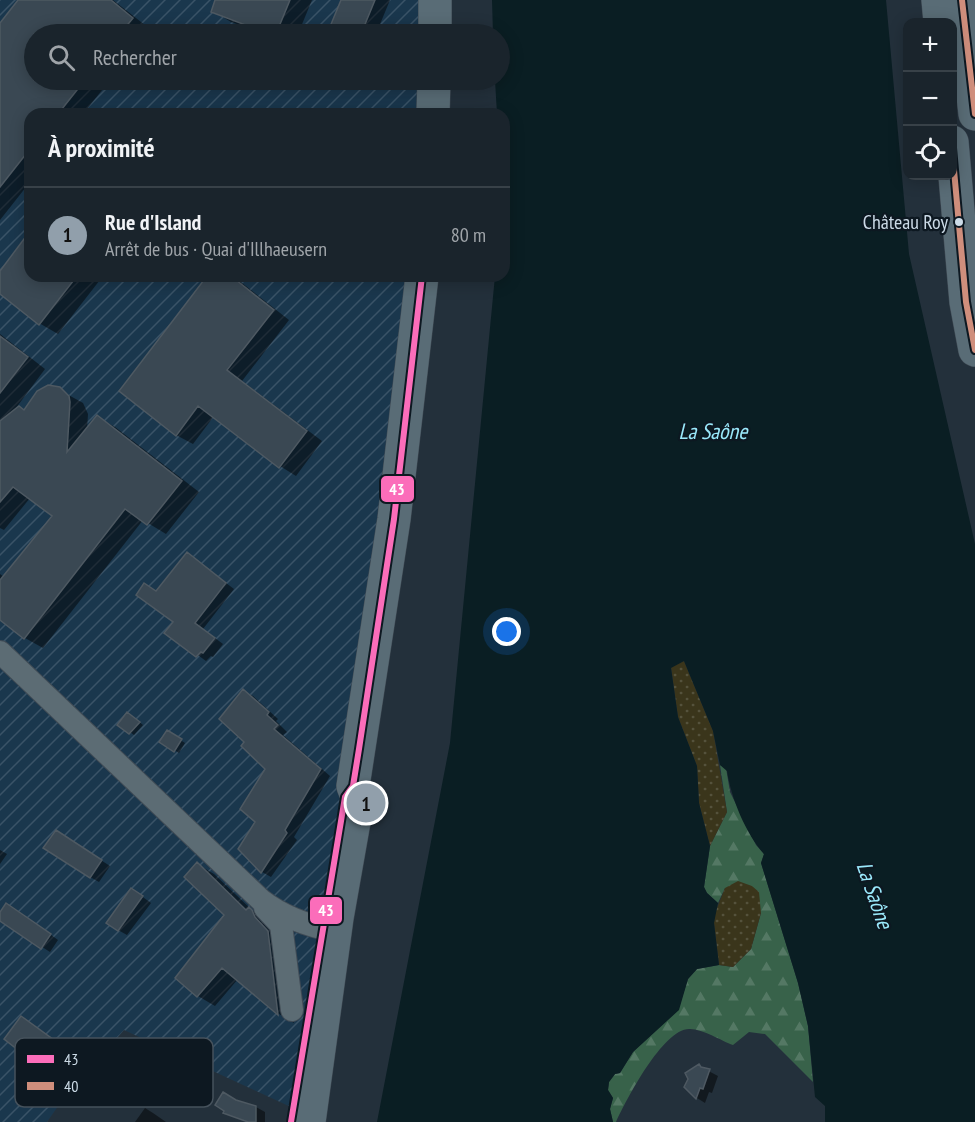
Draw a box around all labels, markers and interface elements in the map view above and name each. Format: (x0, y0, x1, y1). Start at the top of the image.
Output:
map controls (903, 18, 957, 180)
button: + (903, 18, 957, 72)
search box (24, 24, 510, 90)
icon: search (45, 41, 78, 74)
text: Rechercher (93, 43, 177, 71)
button: − (903, 72, 957, 126)
button: locate (903, 126, 957, 180)
text: À proximité (48, 131, 155, 164)
text: Rue d'Island (105, 208, 201, 236)
place label: Château Roy (863, 209, 948, 235)
marker: Château Roy (953, 216, 965, 228)
text: 1 (63, 222, 72, 248)
text: 80 m (451, 222, 486, 248)
text: Arrêt de bus · Quai d'Illhaeusern (105, 236, 327, 262)
water label: La Saône (679, 417, 749, 445)
line badge: 43 (380, 475, 415, 503)
text: 43 (389, 479, 405, 499)
your location (492, 617, 521, 646)
pin: 1 (346, 780, 386, 826)
water label: La Saône (851, 858, 900, 934)
line badge: 43 (309, 896, 343, 925)
text: 43 (318, 900, 334, 920)
legend (15, 1038, 213, 1107)
text: 43 (64, 1049, 78, 1069)
text: 40 (64, 1076, 78, 1096)

